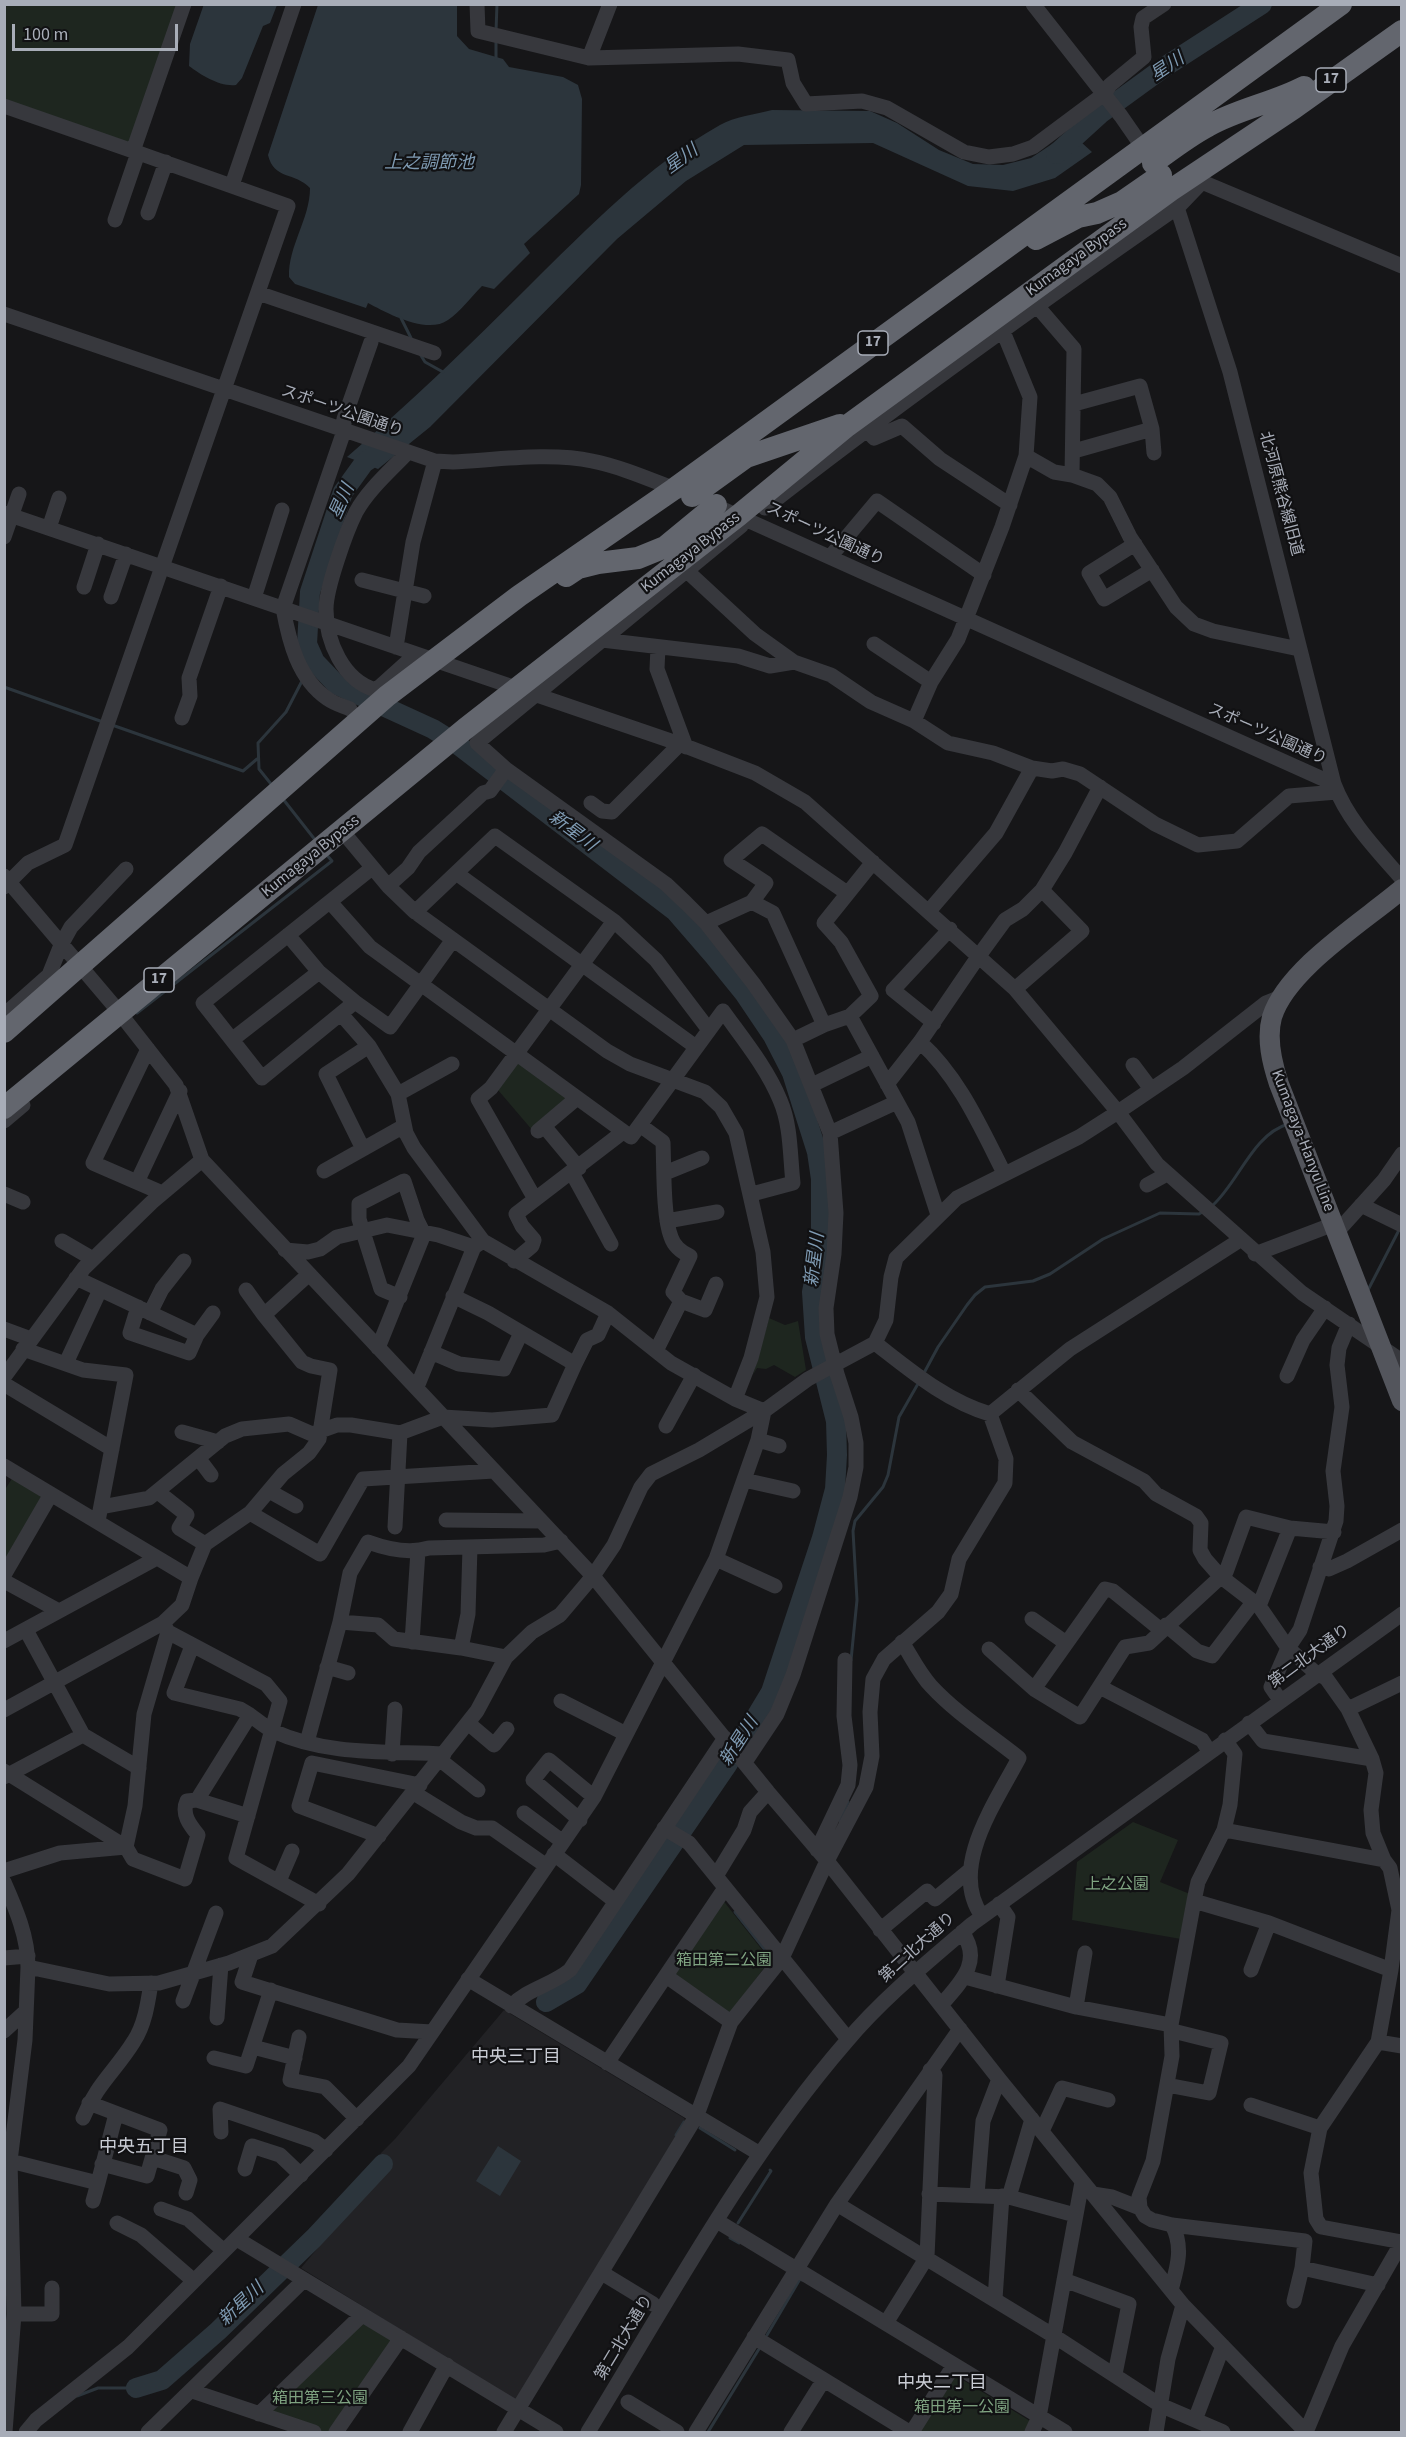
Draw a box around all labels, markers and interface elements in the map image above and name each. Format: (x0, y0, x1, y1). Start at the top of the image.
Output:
scale bar (15, 12, 182, 50)
text: 100 m (23, 22, 68, 47)
water label: 星川 (1147, 49, 1189, 87)
road number: 17 (1316, 68, 1346, 92)
water label: 星川 (661, 141, 703, 179)
water label: 上之調節池 (384, 153, 474, 175)
street label: Kumagaya Bypass (1023, 215, 1131, 301)
road number: 17 (858, 331, 888, 355)
street label: スポーツ公園通り (278, 382, 406, 442)
street label: 北河原熊谷線旧道 (1254, 430, 1306, 558)
water label: 星川 (326, 481, 360, 523)
street label: スポーツ公園通り (763, 499, 887, 571)
street label: Kumagaya Bypass (638, 508, 744, 598)
street label: スポーツ公園通り (1205, 700, 1329, 770)
water label: 新星川 (544, 807, 600, 857)
street label: Kumagaya Bypass (258, 812, 364, 902)
road number: 17 (144, 968, 174, 992)
street label: Kumagaya-Hanyu Line (1266, 1067, 1338, 1215)
water label: 新星川 (802, 1232, 830, 1288)
street label: 第二北大通り (1266, 1621, 1354, 1693)
water label: 新星川 (716, 1713, 764, 1771)
park label: 上之公園 (1085, 1875, 1149, 1895)
street label: 第二北大通り (876, 1909, 960, 1987)
park label: 箱田第二公園 (676, 1951, 772, 1971)
district label: 中央三丁目 (471, 2047, 561, 2069)
district label: 中央五丁目 (99, 2137, 189, 2159)
water label: 新星川 (215, 2279, 269, 2331)
street label: 第二北大通り (592, 2292, 658, 2384)
district label: 中央二丁目 (897, 2373, 987, 2395)
park label: 箱田第三公園 (272, 2389, 368, 2409)
park label: 箱田第一公園 (914, 2398, 1010, 2418)

